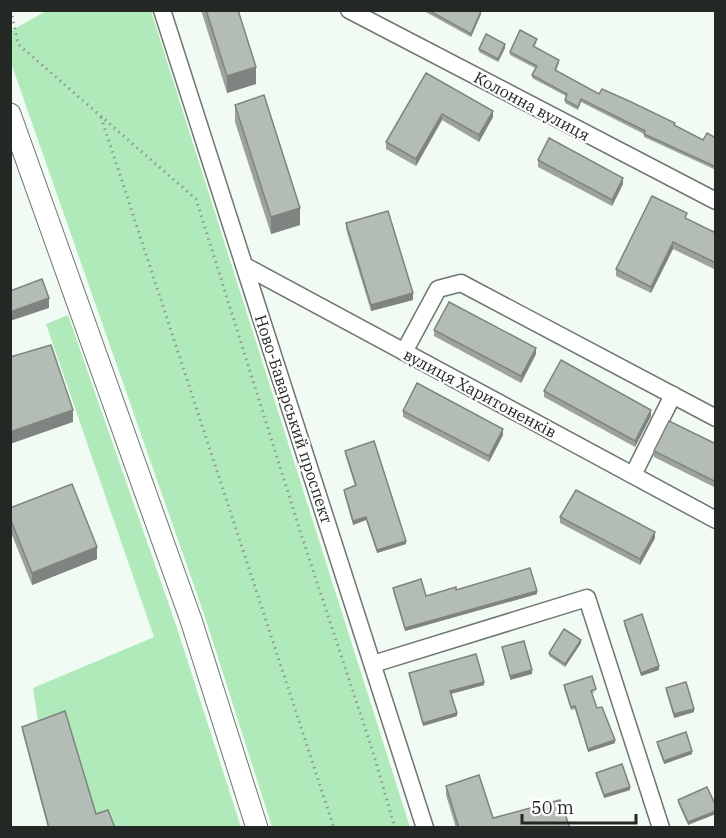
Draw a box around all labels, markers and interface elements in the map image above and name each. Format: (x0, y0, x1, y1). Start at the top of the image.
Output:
street label: Колонна вулиця (471, 67, 593, 145)
street label: Ново-Баварський проспект (251, 312, 337, 526)
street label: вулиця Харитоненків (400, 344, 560, 442)
scale bar (522, 787, 636, 825)
text: 50 m (531, 796, 574, 819)

